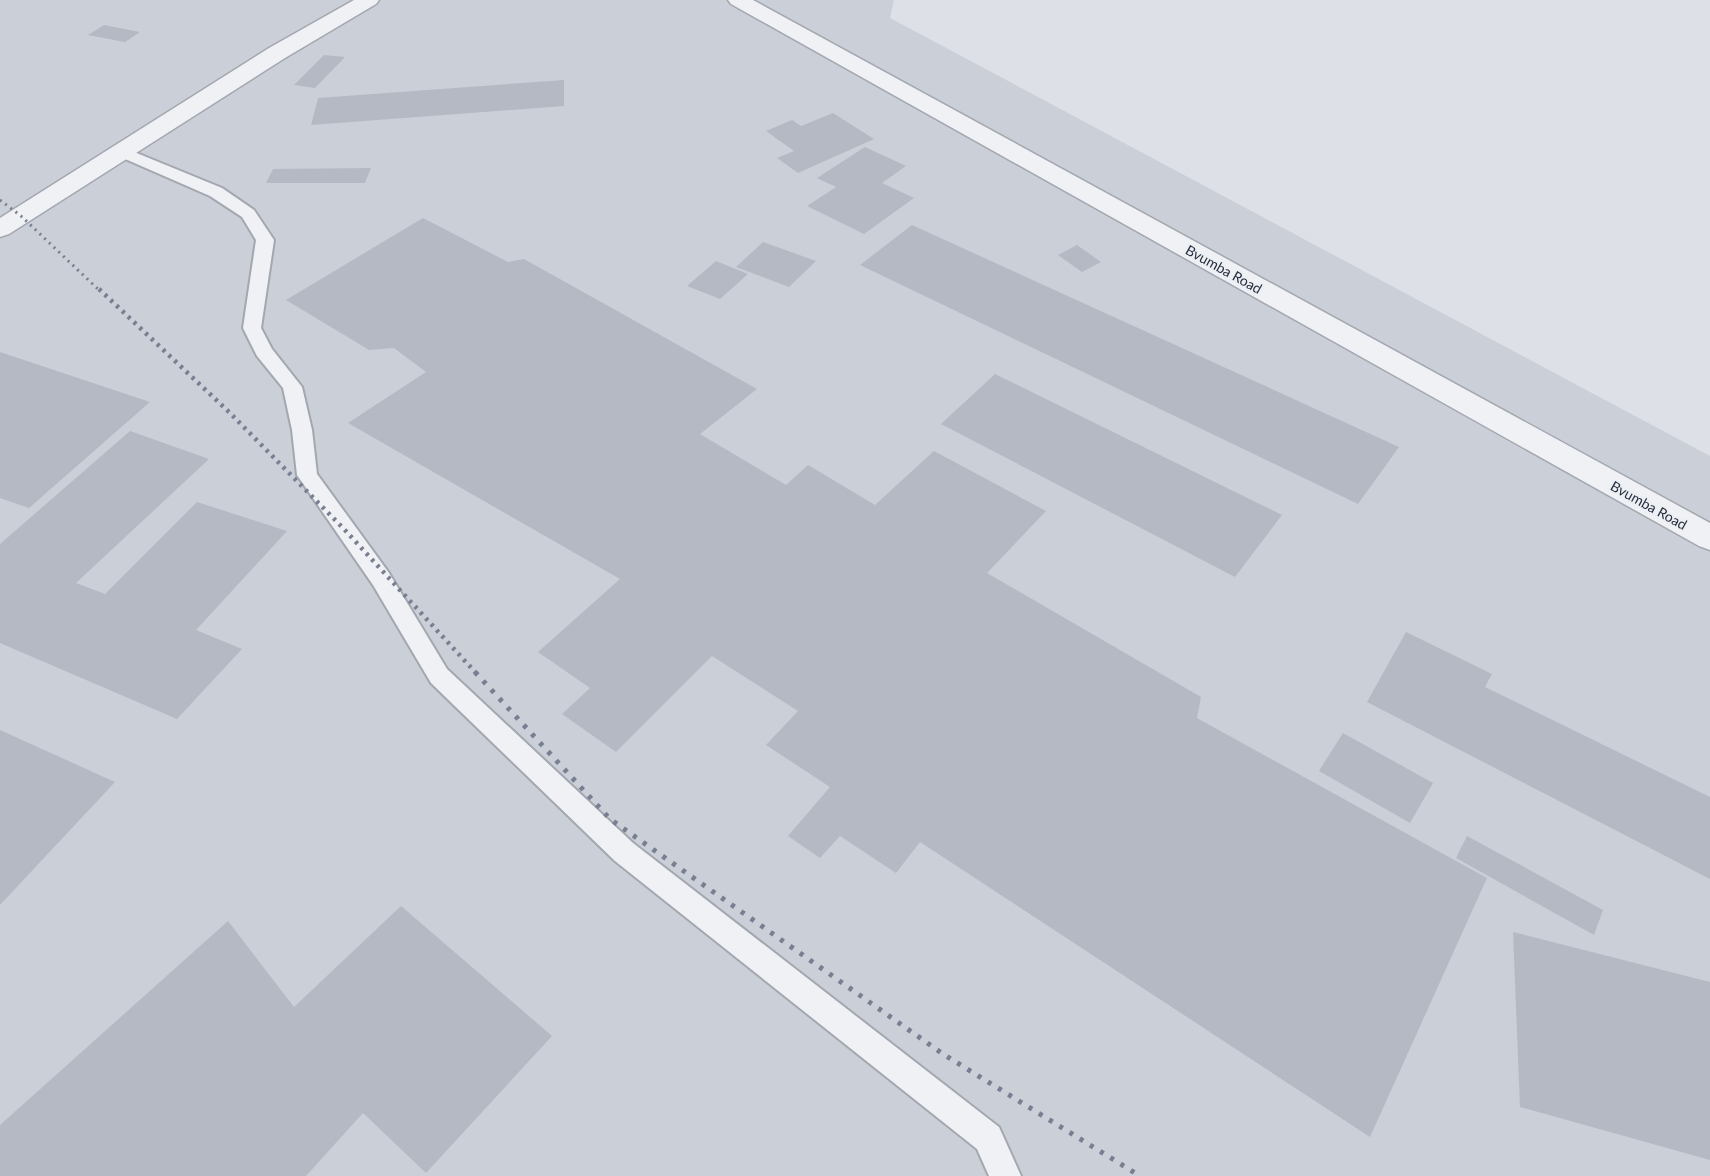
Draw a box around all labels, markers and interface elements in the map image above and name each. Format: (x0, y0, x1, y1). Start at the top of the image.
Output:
street label: Bvumba Road (1183, 241, 1265, 297)
street label: Bvumba Road (1608, 477, 1690, 533)

